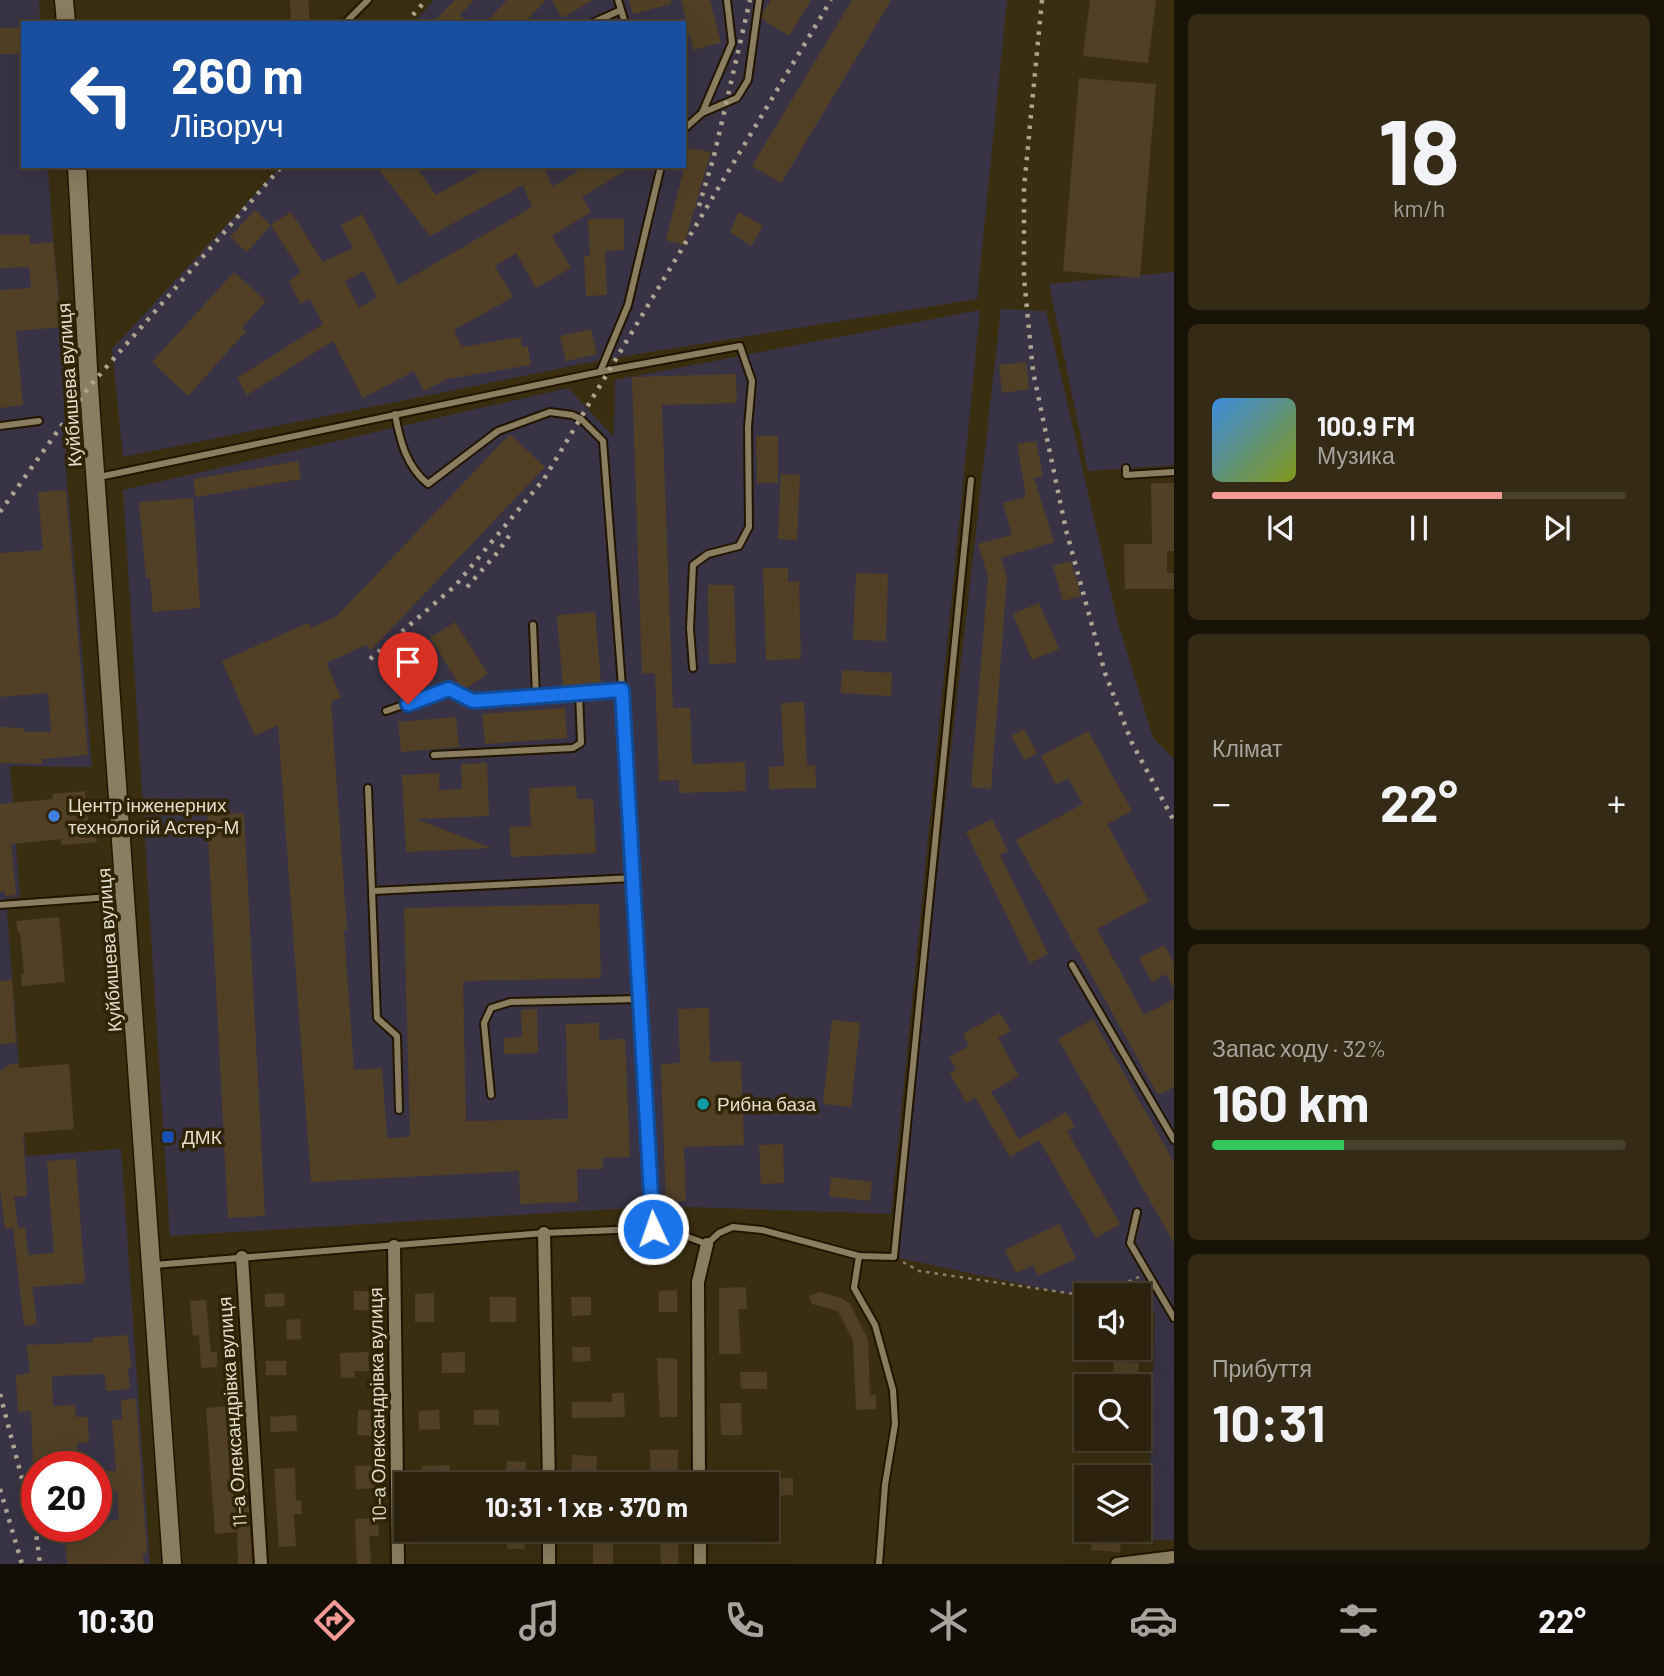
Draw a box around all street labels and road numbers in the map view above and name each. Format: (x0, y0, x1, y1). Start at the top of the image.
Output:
street label: Куйбишева вулиця (51, 302, 86, 468)
street label: Куйбишева вулиця (91, 867, 126, 1033)
street label: 10-а Олександрівка вулиця (363, 1287, 390, 1523)
street label: 11-а Олександрівка вулиця (212, 1296, 251, 1528)

